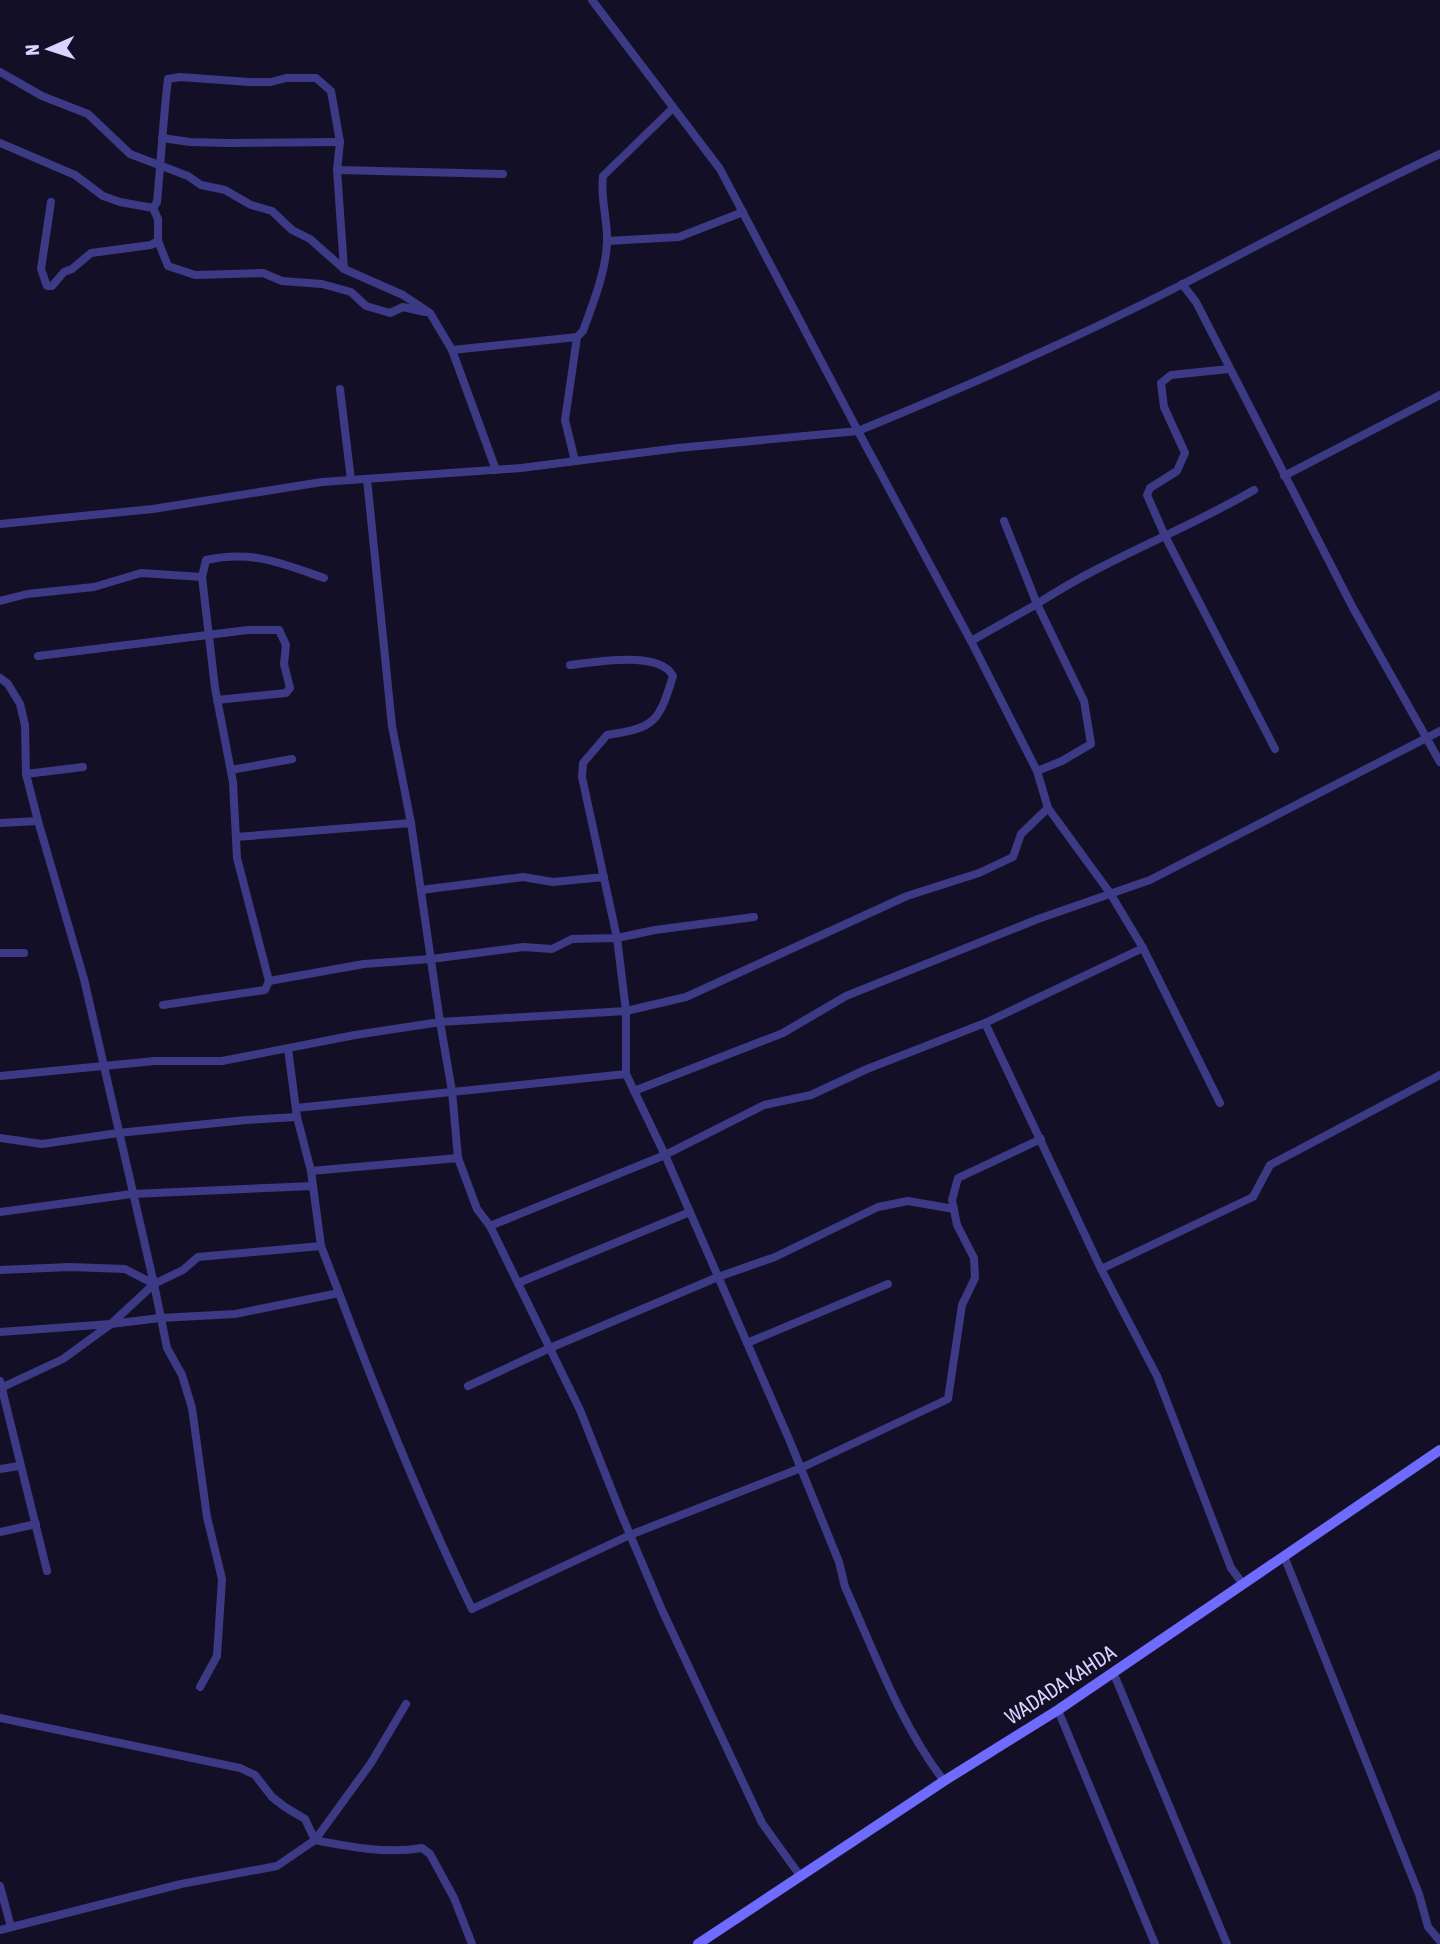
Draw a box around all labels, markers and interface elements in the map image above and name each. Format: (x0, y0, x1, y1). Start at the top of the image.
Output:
north arrow (14, 14, 84, 84)
text: N (21, 44, 43, 56)
street label: WADADA KAHDA (1000, 1639, 1120, 1729)

